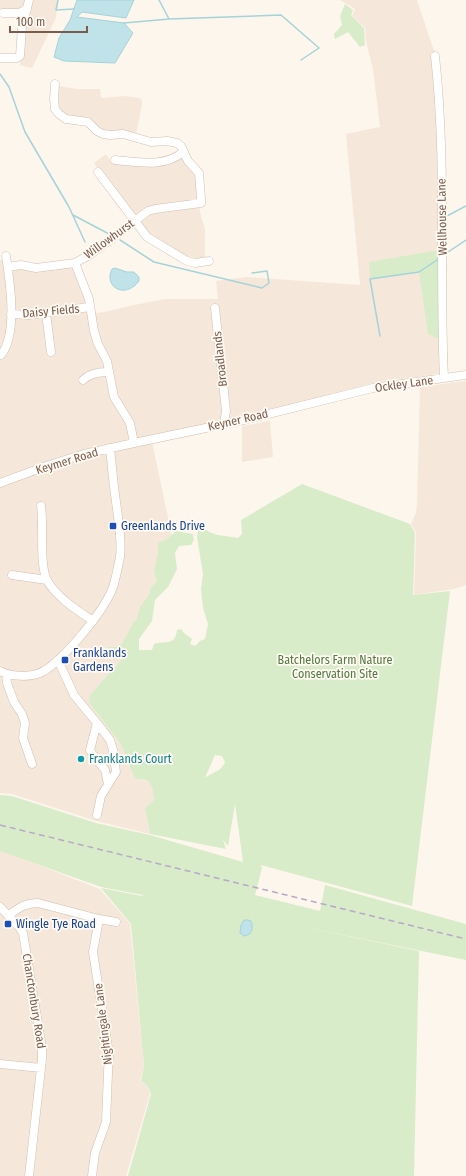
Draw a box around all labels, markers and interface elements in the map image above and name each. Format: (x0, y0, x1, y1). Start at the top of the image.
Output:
scale bar (10, 8, 87, 34)
text: 100 m (16, 15, 45, 29)
street label: Wellhouse Lane (434, 178, 450, 256)
street label: Willowhurst (81, 216, 137, 262)
street label: Daisy Fields (22, 302, 80, 320)
street label: Broadlands (210, 331, 230, 387)
street label: Ockley Lane (374, 373, 434, 395)
street label: Keyner Road (206, 406, 270, 434)
street label: Keymer Road (34, 445, 100, 477)
place label: Greenlands Drive (121, 519, 205, 533)
marker: Greenlands Drive (108, 521, 118, 531)
place label: Franklands Gardens (73, 646, 126, 674)
park label: Batchelors Farm Nature Conservation Site (278, 653, 392, 681)
marker: Franklands Gardens (60, 655, 70, 665)
place label: Franklands Court (89, 752, 172, 766)
marker: Franklands Court (76, 754, 86, 764)
place label: Wingle Tye Road (16, 917, 96, 931)
marker: Wingle Tye Road (3, 919, 13, 929)
street label: Chanctonbury Road (20, 953, 48, 1049)
street label: Nightingale Lane (91, 982, 115, 1066)

